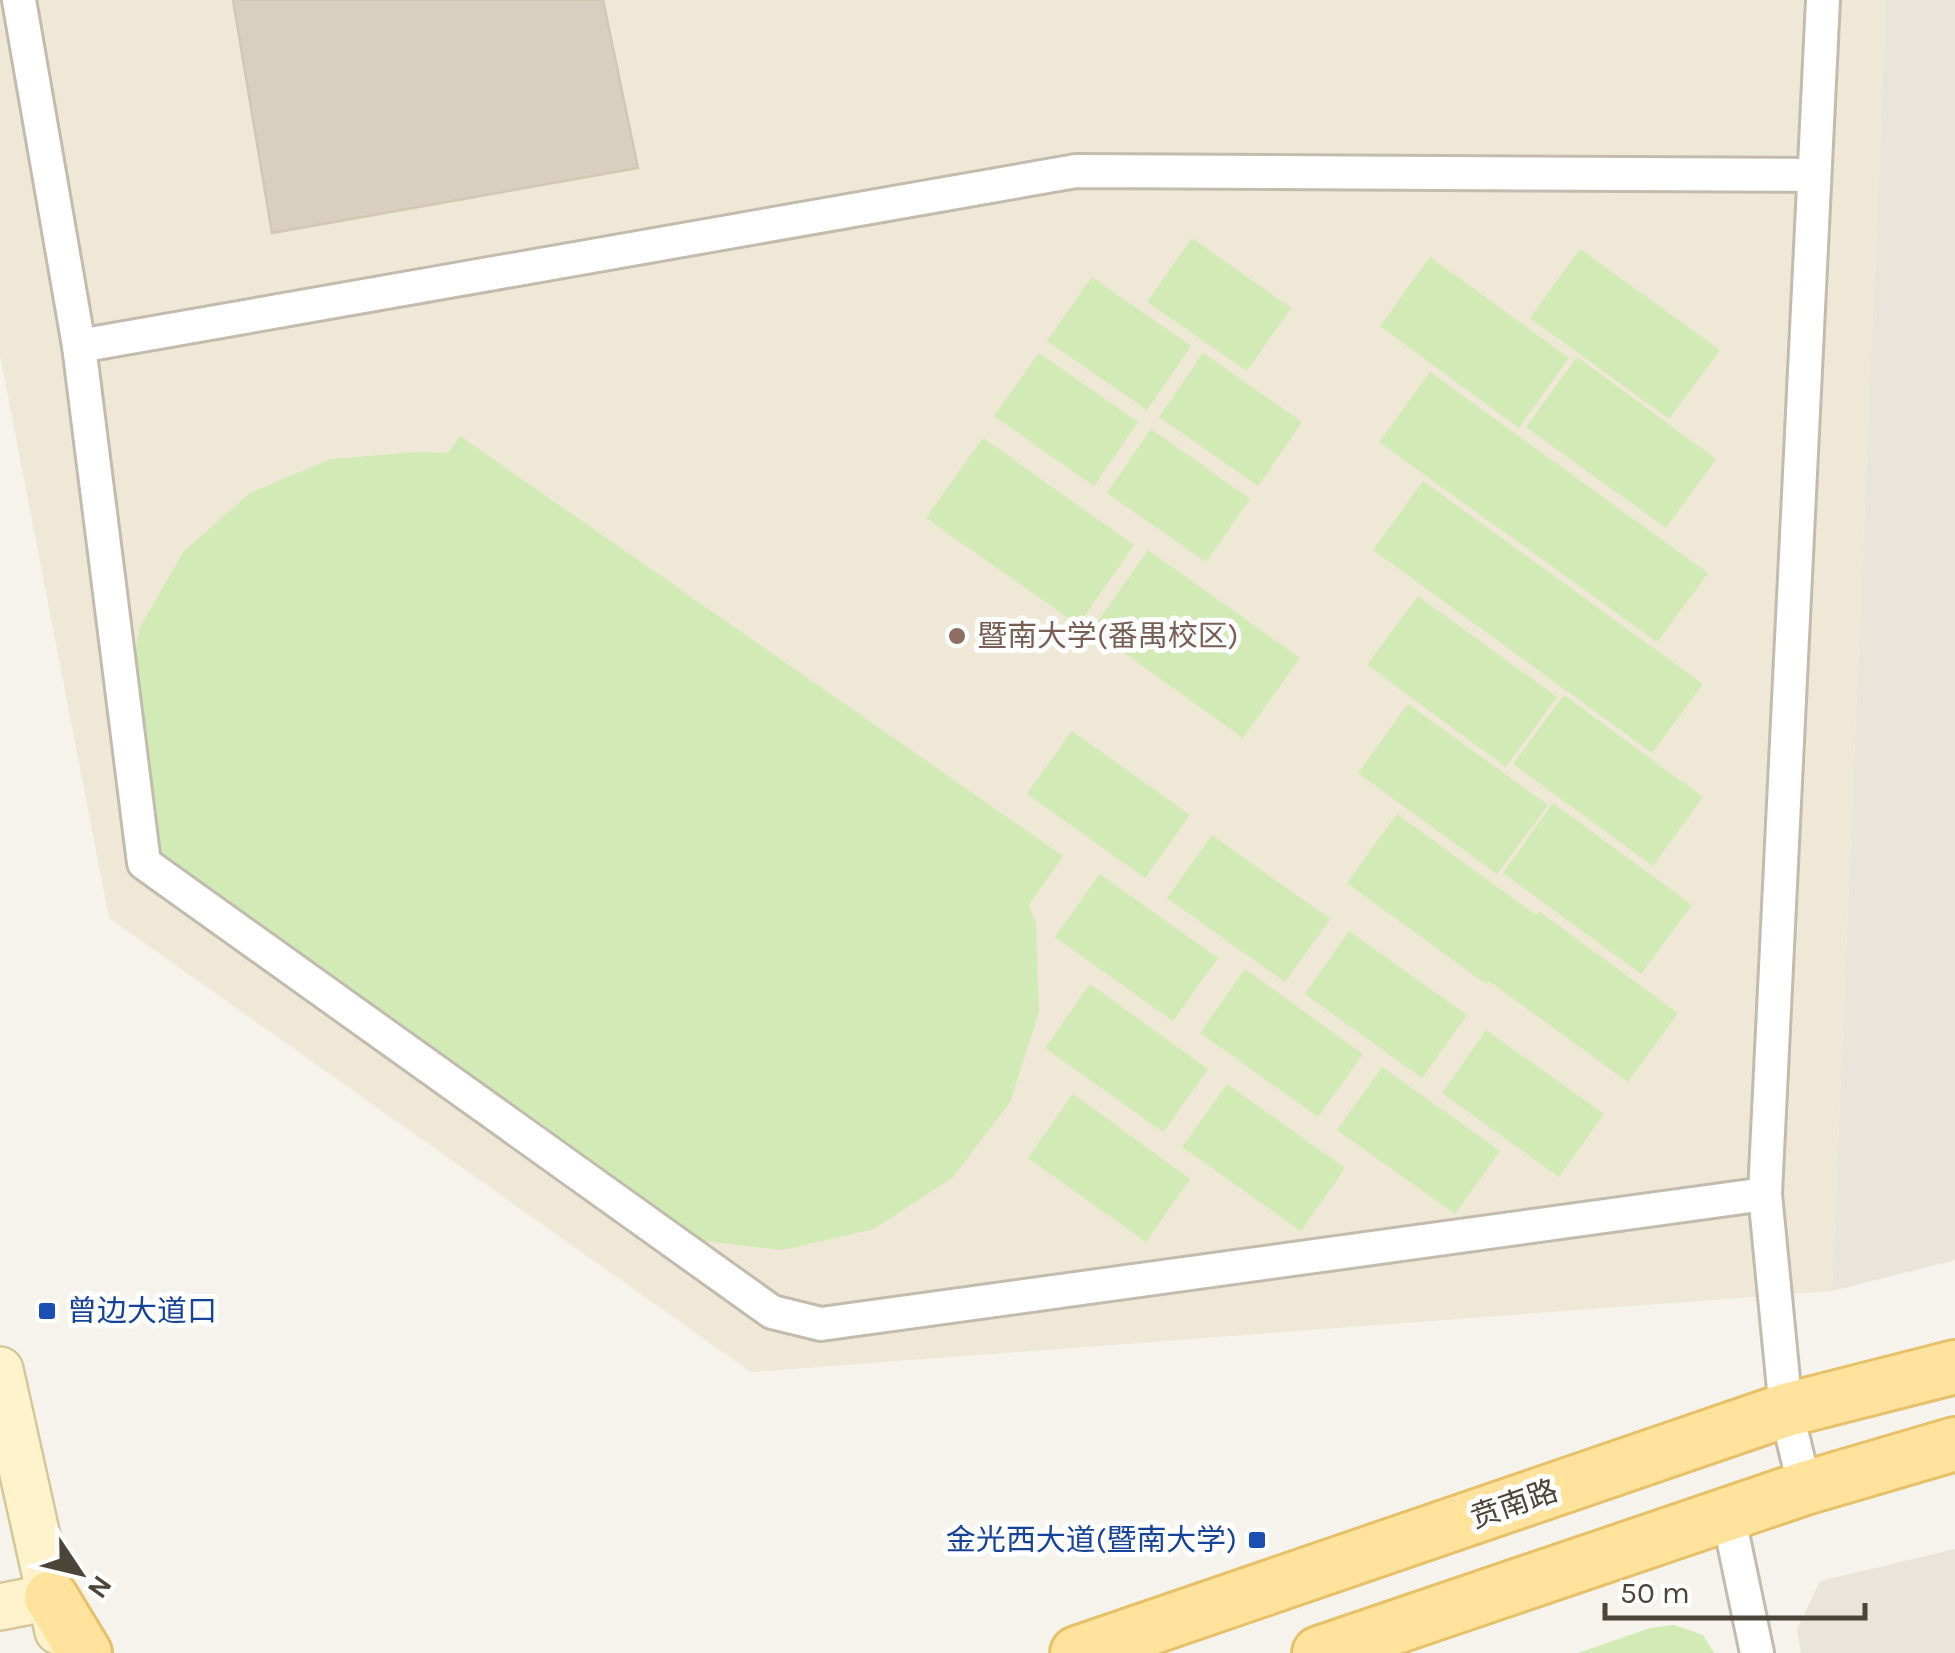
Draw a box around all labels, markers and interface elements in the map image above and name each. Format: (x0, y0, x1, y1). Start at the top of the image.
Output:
place label: 暨南大学(番禺校区) (977, 618, 1238, 654)
marker: 暨南大学(番禺校区) (946, 625, 968, 647)
place label: 曾边大道口 (67, 1293, 217, 1329)
marker: 曾边大道口 (36, 1300, 58, 1322)
street label: 贲南路 (1466, 1472, 1562, 1536)
place label: 金光西大道(暨南大学) (946, 1522, 1237, 1558)
north arrow (30, 1523, 130, 1623)
marker: 金光西大道(暨南大学) (1246, 1529, 1268, 1551)
scale bar (1605, 1558, 1865, 1620)
text: N (81, 1569, 119, 1605)
text: 50 m (1620, 1575, 1690, 1611)

